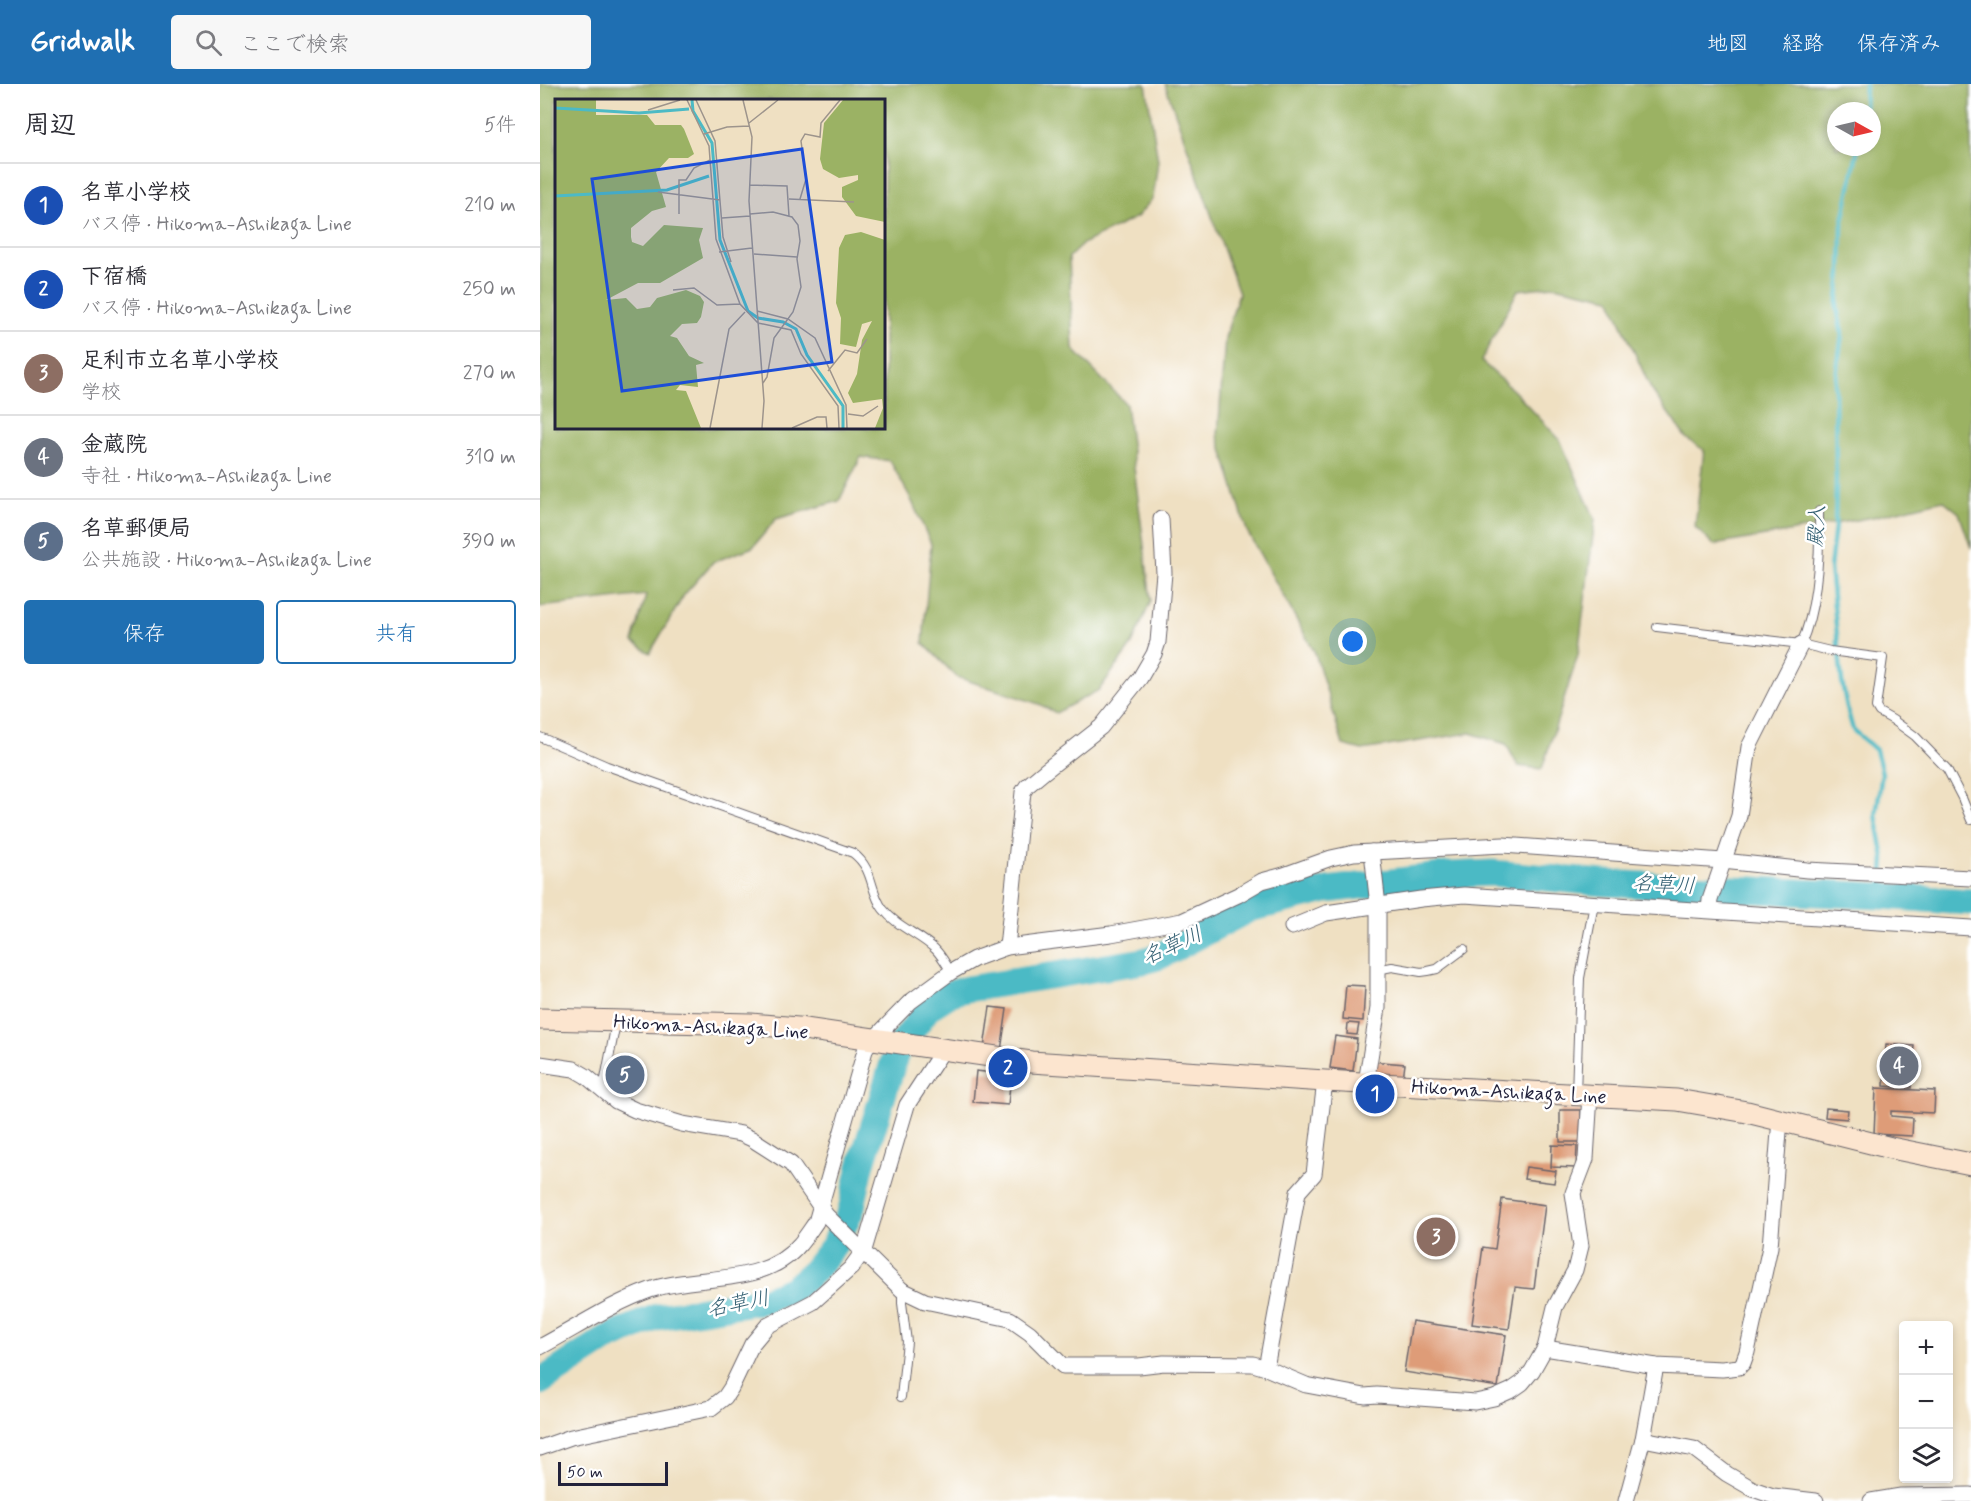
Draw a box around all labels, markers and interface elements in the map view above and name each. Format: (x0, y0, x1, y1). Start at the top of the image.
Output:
search box (171, 15, 591, 69)
text: Gridwalk (30, 24, 135, 61)
icon: search (192, 26, 225, 59)
text: 地図 (1707, 30, 1749, 58)
text: 経路 (1782, 30, 1824, 58)
text: 保存済み (1857, 30, 1941, 58)
text: ここで検索 (240, 31, 350, 59)
inset map (555, 99, 885, 429)
north arrow (1827, 102, 1881, 156)
text: 周辺 (24, 109, 76, 143)
text: 5件 (484, 112, 516, 139)
text: 名草小学校 (81, 179, 191, 207)
text: 1 (39, 192, 48, 219)
text: 210 m (464, 192, 516, 219)
text: バス停 · Hikoma-Ashikaga Line (81, 211, 352, 238)
text: 下宿橋 (81, 263, 147, 291)
text: 2 (39, 276, 48, 303)
text: 250 m (462, 276, 516, 303)
text: バス停 · Hikoma-Ashikaga Line (81, 295, 352, 322)
text: 足利市立名草小学校 (81, 347, 279, 375)
text: 3 (39, 360, 48, 387)
text: 270 m (463, 360, 516, 387)
text: 学校 (81, 379, 121, 406)
text: 金蔵院 (81, 431, 147, 459)
text: 4 (38, 444, 49, 471)
text: 310 m (465, 444, 516, 471)
text: 寺社 · Hikoma-Ashikaga Line (81, 463, 332, 490)
water label: 殿入 (1802, 504, 1832, 548)
text: 名草郵便局 (81, 515, 191, 543)
text: 5 (38, 528, 50, 555)
text: 390 m (462, 528, 516, 555)
text: 公共施設 · Hikoma-Ashikaga Line (81, 547, 372, 574)
button: 保存 (24, 600, 264, 664)
button: 共有 (276, 600, 516, 664)
your location (1338, 627, 1367, 656)
water label: 名草川 (1632, 869, 1696, 901)
water label: 名草川 (1138, 920, 1207, 972)
street label: Hikoma-Ashikaga Line (612, 1009, 809, 1048)
pin: 4 (1880, 1044, 1918, 1088)
pin: 2 (988, 1046, 1028, 1090)
pin: 5 (606, 1052, 644, 1098)
pin: 1 (1356, 1072, 1394, 1116)
street label: Hikoma-Ashikaga Line (1410, 1074, 1607, 1113)
pin: 3 (1416, 1214, 1456, 1260)
water label: 名草川 (705, 1284, 772, 1324)
map controls (1899, 1321, 1953, 1483)
button: + (1899, 1321, 1953, 1375)
button: − (1899, 1375, 1953, 1429)
button: layers (1899, 1429, 1953, 1483)
scale bar (558, 1459, 668, 1486)
text: 50 m (567, 1462, 603, 1483)

